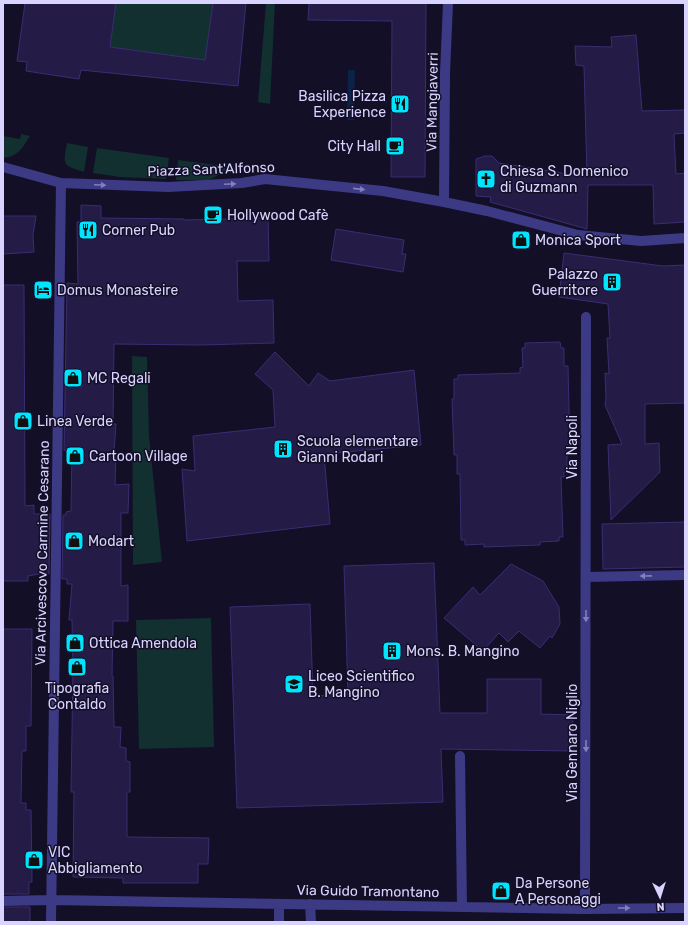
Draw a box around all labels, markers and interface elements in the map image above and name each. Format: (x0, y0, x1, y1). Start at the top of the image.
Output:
street label: Via Mangiaverri (423, 52, 442, 152)
place label: Basilica Pizza Experience (298, 88, 386, 121)
restaurant icon: Basilica Pizza Experience (389, 93, 411, 115)
cafe icon: City Hall (384, 135, 406, 157)
place label: City Hall (327, 138, 381, 155)
street label: Piazza Sant'Alfonso (147, 159, 275, 180)
place label: Chiesa S. Domenico di Guzmann (500, 163, 629, 196)
church icon: Chiesa S. Domenico di Guzmann (475, 168, 497, 190)
one-way arrow (224, 181, 237, 187)
one-way arrow (94, 182, 107, 188)
one-way arrow (353, 186, 365, 192)
cafe icon: Hollywood Cafè (202, 204, 224, 226)
place label: Hollywood Cafè (227, 207, 329, 224)
restaurant icon: Corner Pub (77, 219, 99, 241)
place label: Corner Pub (102, 222, 175, 239)
shop icon: Monica Sport (510, 229, 532, 251)
place label: Monica Sport (535, 232, 621, 249)
place label: Palazzo Guerritore (532, 266, 598, 299)
building icon: Palazzo Guerritore (601, 271, 623, 293)
hotel icon: Domus Monasteire (32, 279, 54, 301)
place label: Domus Monasteire (57, 282, 179, 299)
shop icon: MC Regali (62, 367, 84, 389)
place label: MC Regali (87, 370, 151, 387)
shop icon: Linea Verde (12, 410, 34, 432)
place label: Linea Verde (37, 413, 113, 430)
street label: Via Napoli (564, 415, 581, 479)
place label: Scuola elementare Gianni Rodari (297, 433, 419, 466)
building icon: Scuola elementare Gianni Rodari (272, 438, 294, 460)
street label: Via Arcivescovo Carmine Cesarano (32, 440, 53, 666)
shop icon: Cartoon Village (64, 445, 86, 467)
place label: Cartoon Village (89, 448, 188, 465)
shop icon: Modart (63, 530, 85, 552)
place label: Modart (88, 533, 135, 550)
one-way arrow (639, 573, 652, 579)
one-way arrow (583, 610, 589, 623)
shop icon: Ottica Amendola (64, 632, 86, 654)
place label: Ottica Amendola (89, 635, 197, 652)
building icon: Mons. B. Mangino (381, 640, 403, 662)
place label: Mons. B. Mangino (406, 643, 520, 660)
shop icon: Tipografia Contaldo (66, 656, 88, 678)
place label: Liceo Scientifico B. Mangino (308, 668, 415, 701)
school or university icon: Liceo Scientifico B. Mangino (283, 673, 305, 695)
place label: Tipografia Contaldo (45, 680, 109, 713)
street label: Via Gennaro Niglio (564, 684, 581, 802)
one-way arrow (583, 740, 589, 753)
place label: VIC Abbigliamento (48, 844, 142, 877)
shop icon: VIC Abbigliamento (23, 849, 45, 871)
place label: Da Persone A Personaggi (515, 875, 601, 908)
north arrow (640, 877, 680, 917)
shop icon: Da Persone A Personaggi (490, 880, 512, 902)
street label: Via Guido Tramontano (296, 882, 440, 901)
text: N (656, 900, 665, 913)
one-way arrow (618, 905, 630, 912)

